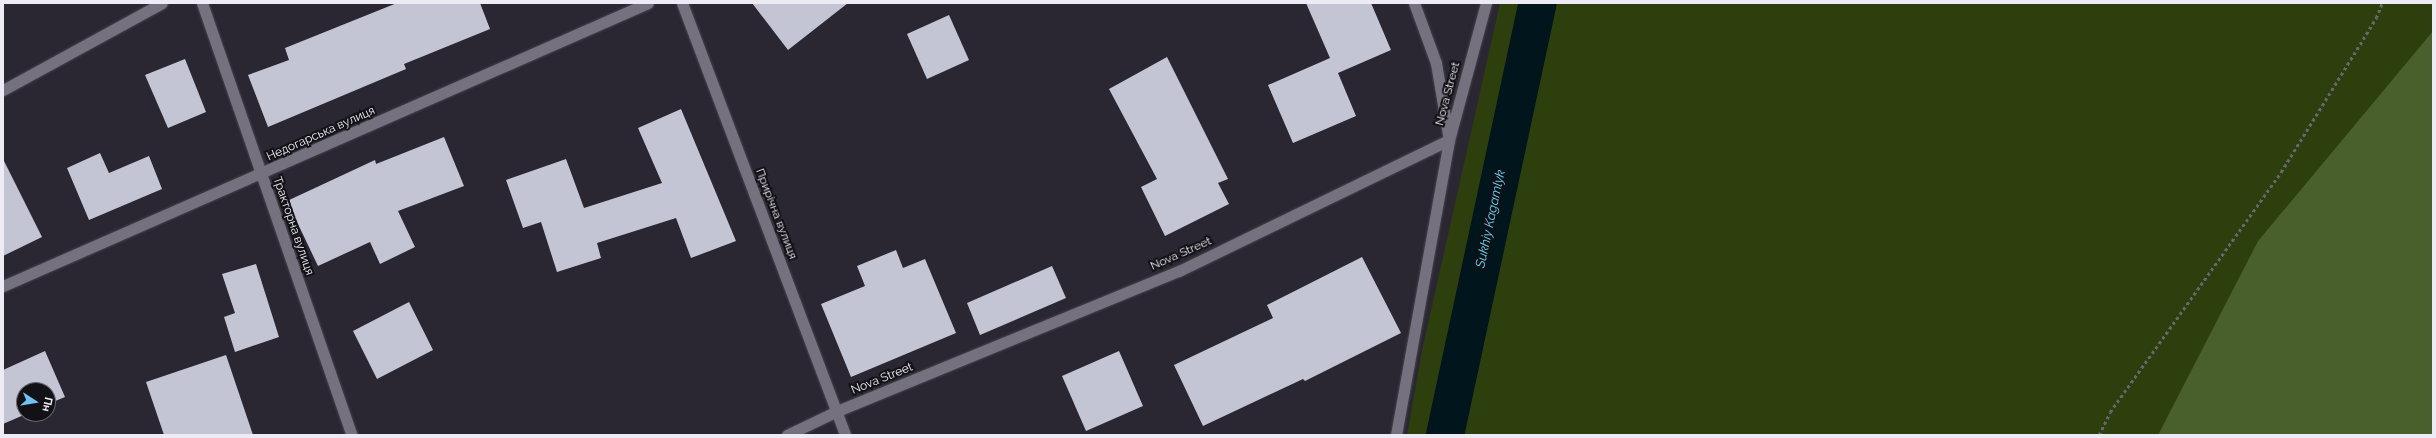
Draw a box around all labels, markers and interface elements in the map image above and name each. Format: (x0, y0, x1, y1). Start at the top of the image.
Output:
street label: Nova Street (1433, 61, 1463, 127)
street label: Недогарська вулиця (265, 104, 377, 164)
street label: Прирічна вулиця (752, 167, 800, 261)
water label: Sukhiy Kagamlyk (1473, 168, 1509, 270)
street label: Тракторна вулиця (269, 175, 317, 277)
street label: Nova Street (1148, 234, 1214, 274)
street label: Nova Street (849, 360, 915, 398)
north arrow (16, 382, 56, 422)
text: Пн (39, 396, 55, 413)

